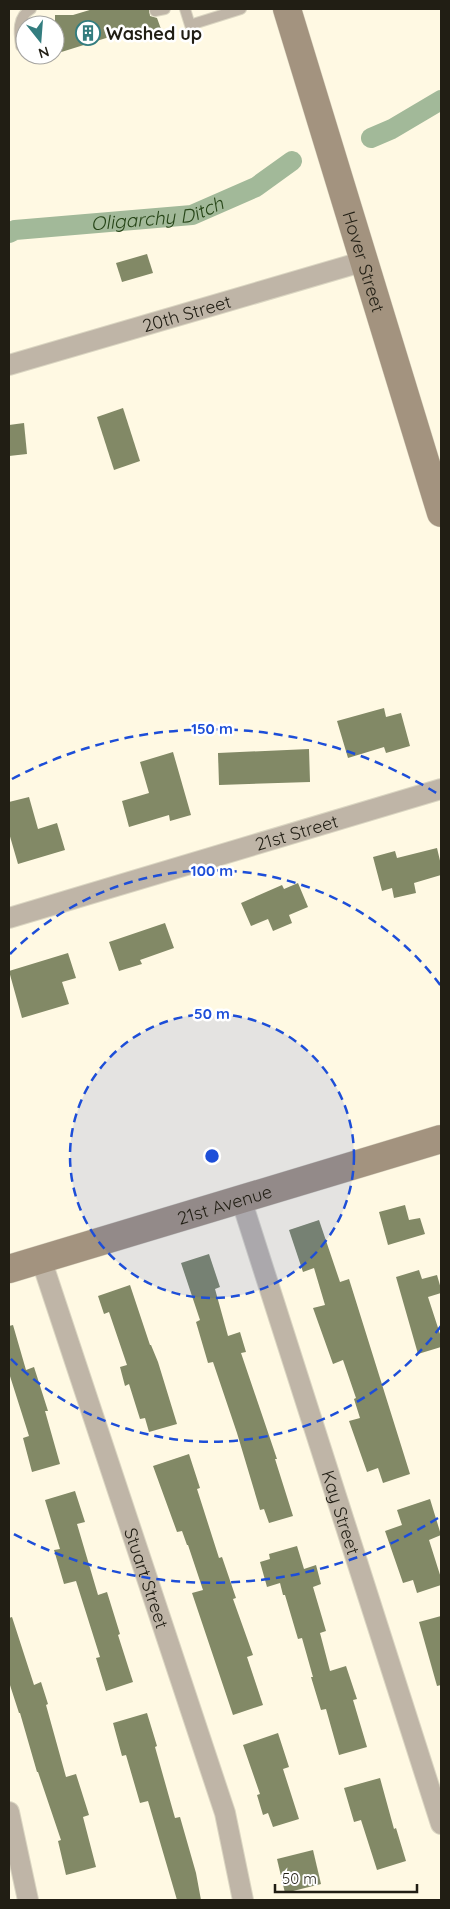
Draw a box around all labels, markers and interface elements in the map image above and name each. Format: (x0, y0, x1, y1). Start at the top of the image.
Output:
north arrow (15, 15, 65, 65)
building icon: Washed up (75, 20, 101, 46)
place label: Washed up (106, 22, 202, 45)
text: N (36, 42, 51, 63)
water label: Oligarchy Ditch (90, 190, 228, 236)
street label: Hover Street (338, 208, 390, 315)
street label: 20th Street (140, 289, 234, 337)
text: 150 m (191, 719, 233, 738)
street label: 21st Street (252, 809, 341, 855)
text: 100 m (191, 861, 233, 880)
text: 50 m (194, 1004, 230, 1023)
centre of rings (203, 1147, 221, 1165)
street label: 21st Avenue (174, 1179, 275, 1229)
street label: Kay Street (317, 1467, 366, 1558)
street label: Stuart Street (120, 1525, 174, 1631)
scale bar (275, 1862, 418, 1894)
text: 50 m (282, 1869, 317, 1888)

